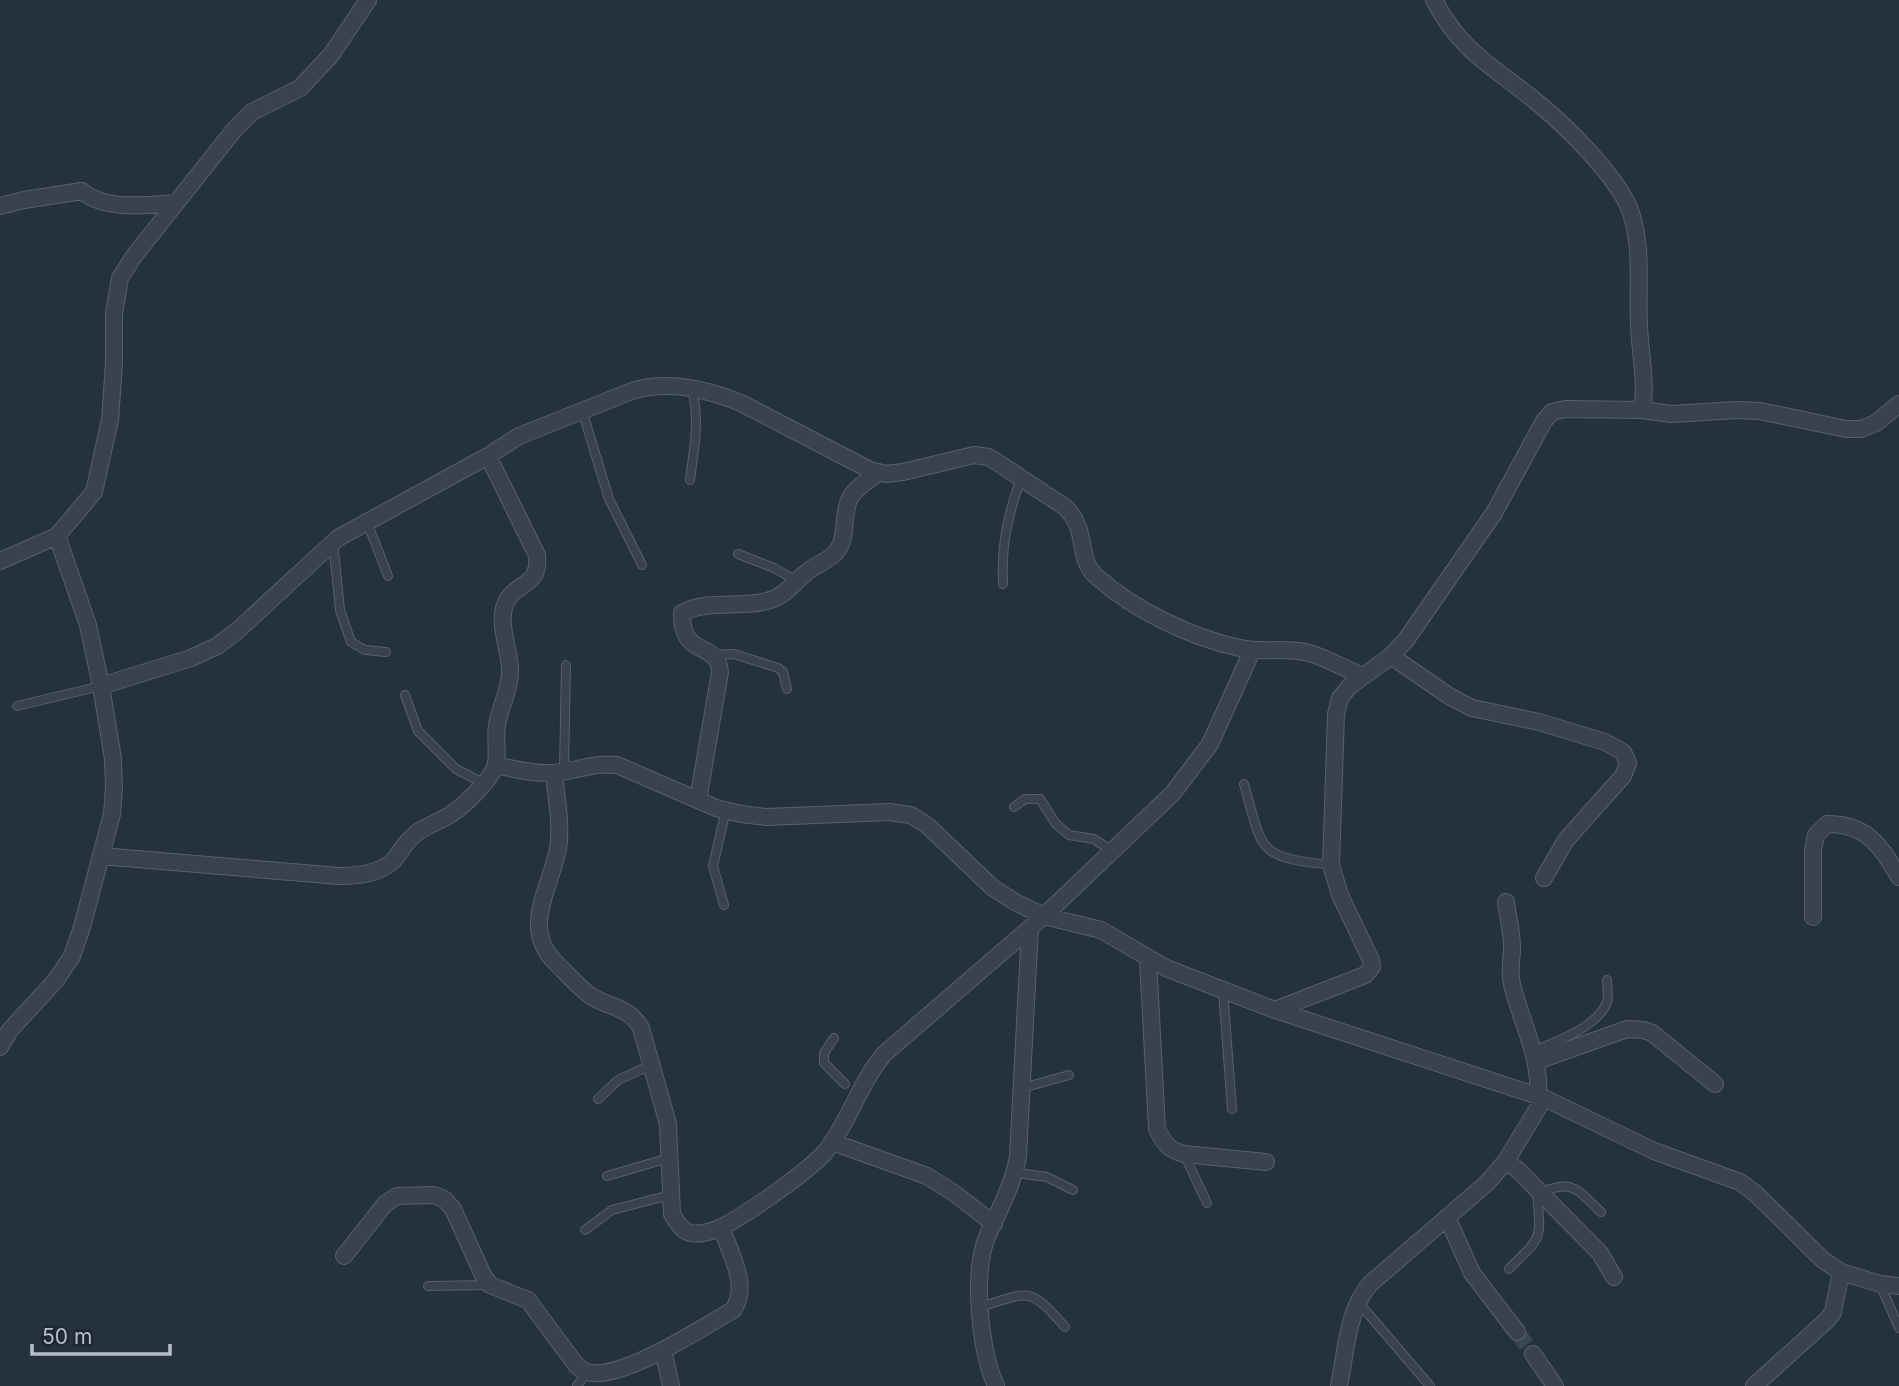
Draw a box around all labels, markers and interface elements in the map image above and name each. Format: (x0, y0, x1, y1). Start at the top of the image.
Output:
scale bar (32, 1312, 170, 1356)
text: 50 m (42, 1324, 92, 1349)

